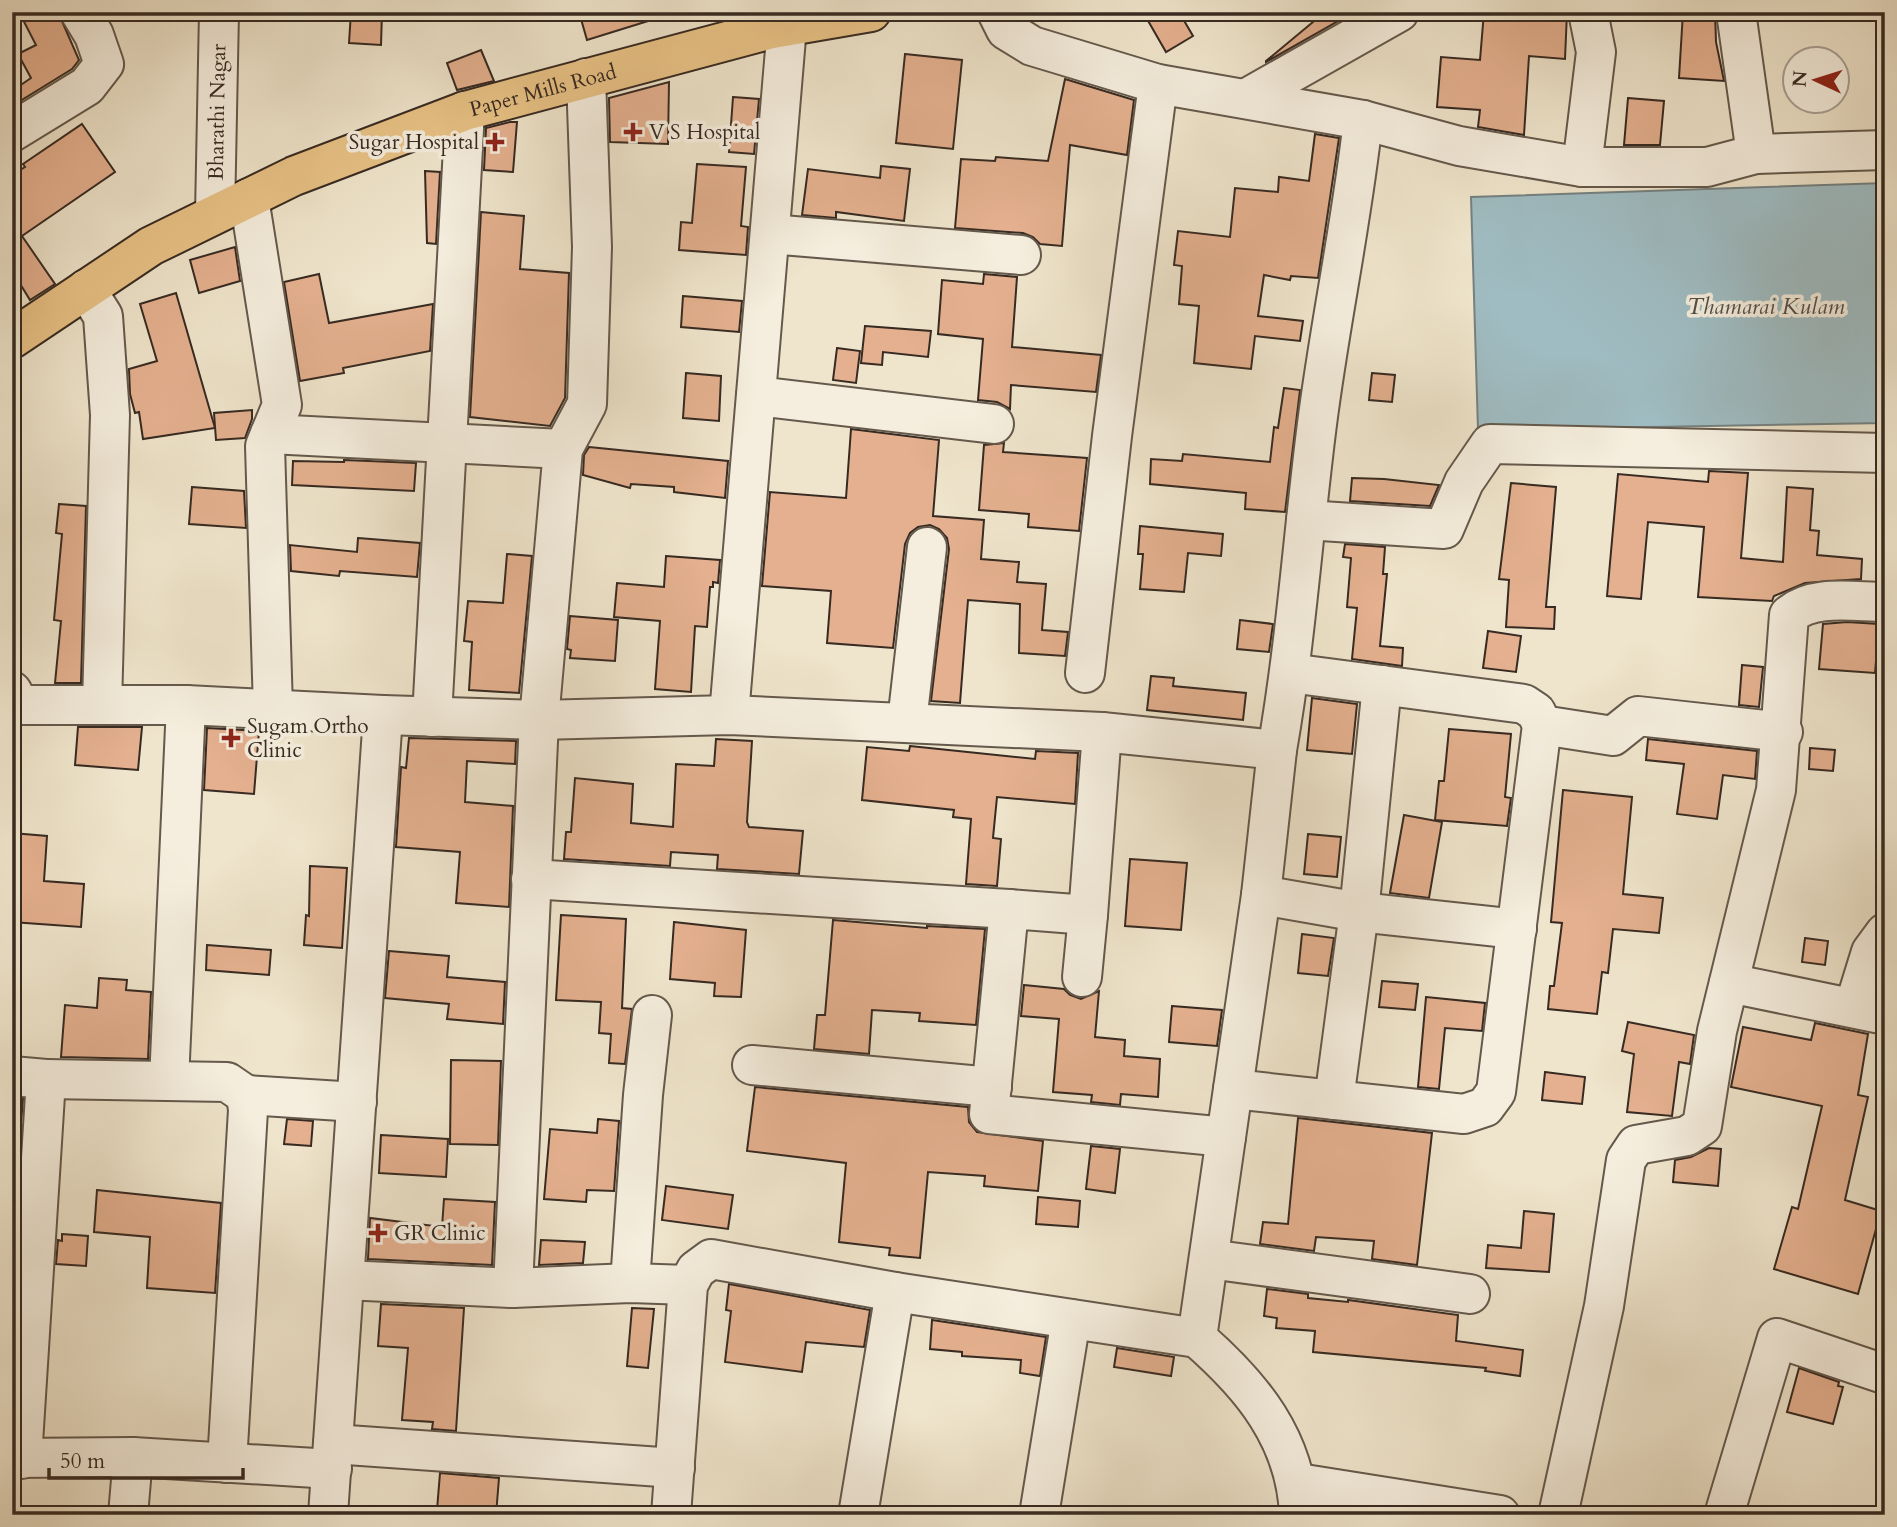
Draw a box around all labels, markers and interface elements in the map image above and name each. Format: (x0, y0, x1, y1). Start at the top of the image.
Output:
street label: Bharathi Nagar (202, 43, 233, 181)
north arrow (1782, 46, 1852, 116)
street label: Paper Mills Road (466, 57, 620, 124)
text: N (1786, 69, 1814, 88)
place label: V S Hospital (649, 118, 760, 147)
marker: V S Hospital (623, 122, 643, 142)
place label: Sugar Hospital (349, 128, 479, 157)
marker: Sugar Hospital (485, 132, 505, 152)
water label: Thamarai Kulam (1687, 291, 1846, 322)
place label: Sugam Ortho Clinic (247, 712, 369, 765)
marker: Sugam Ortho Clinic (221, 728, 241, 748)
place label: GR Clinic (394, 1219, 486, 1248)
marker: GR Clinic (368, 1223, 388, 1243)
scale bar (49, 1436, 243, 1480)
text: 50 m (60, 1447, 105, 1476)

